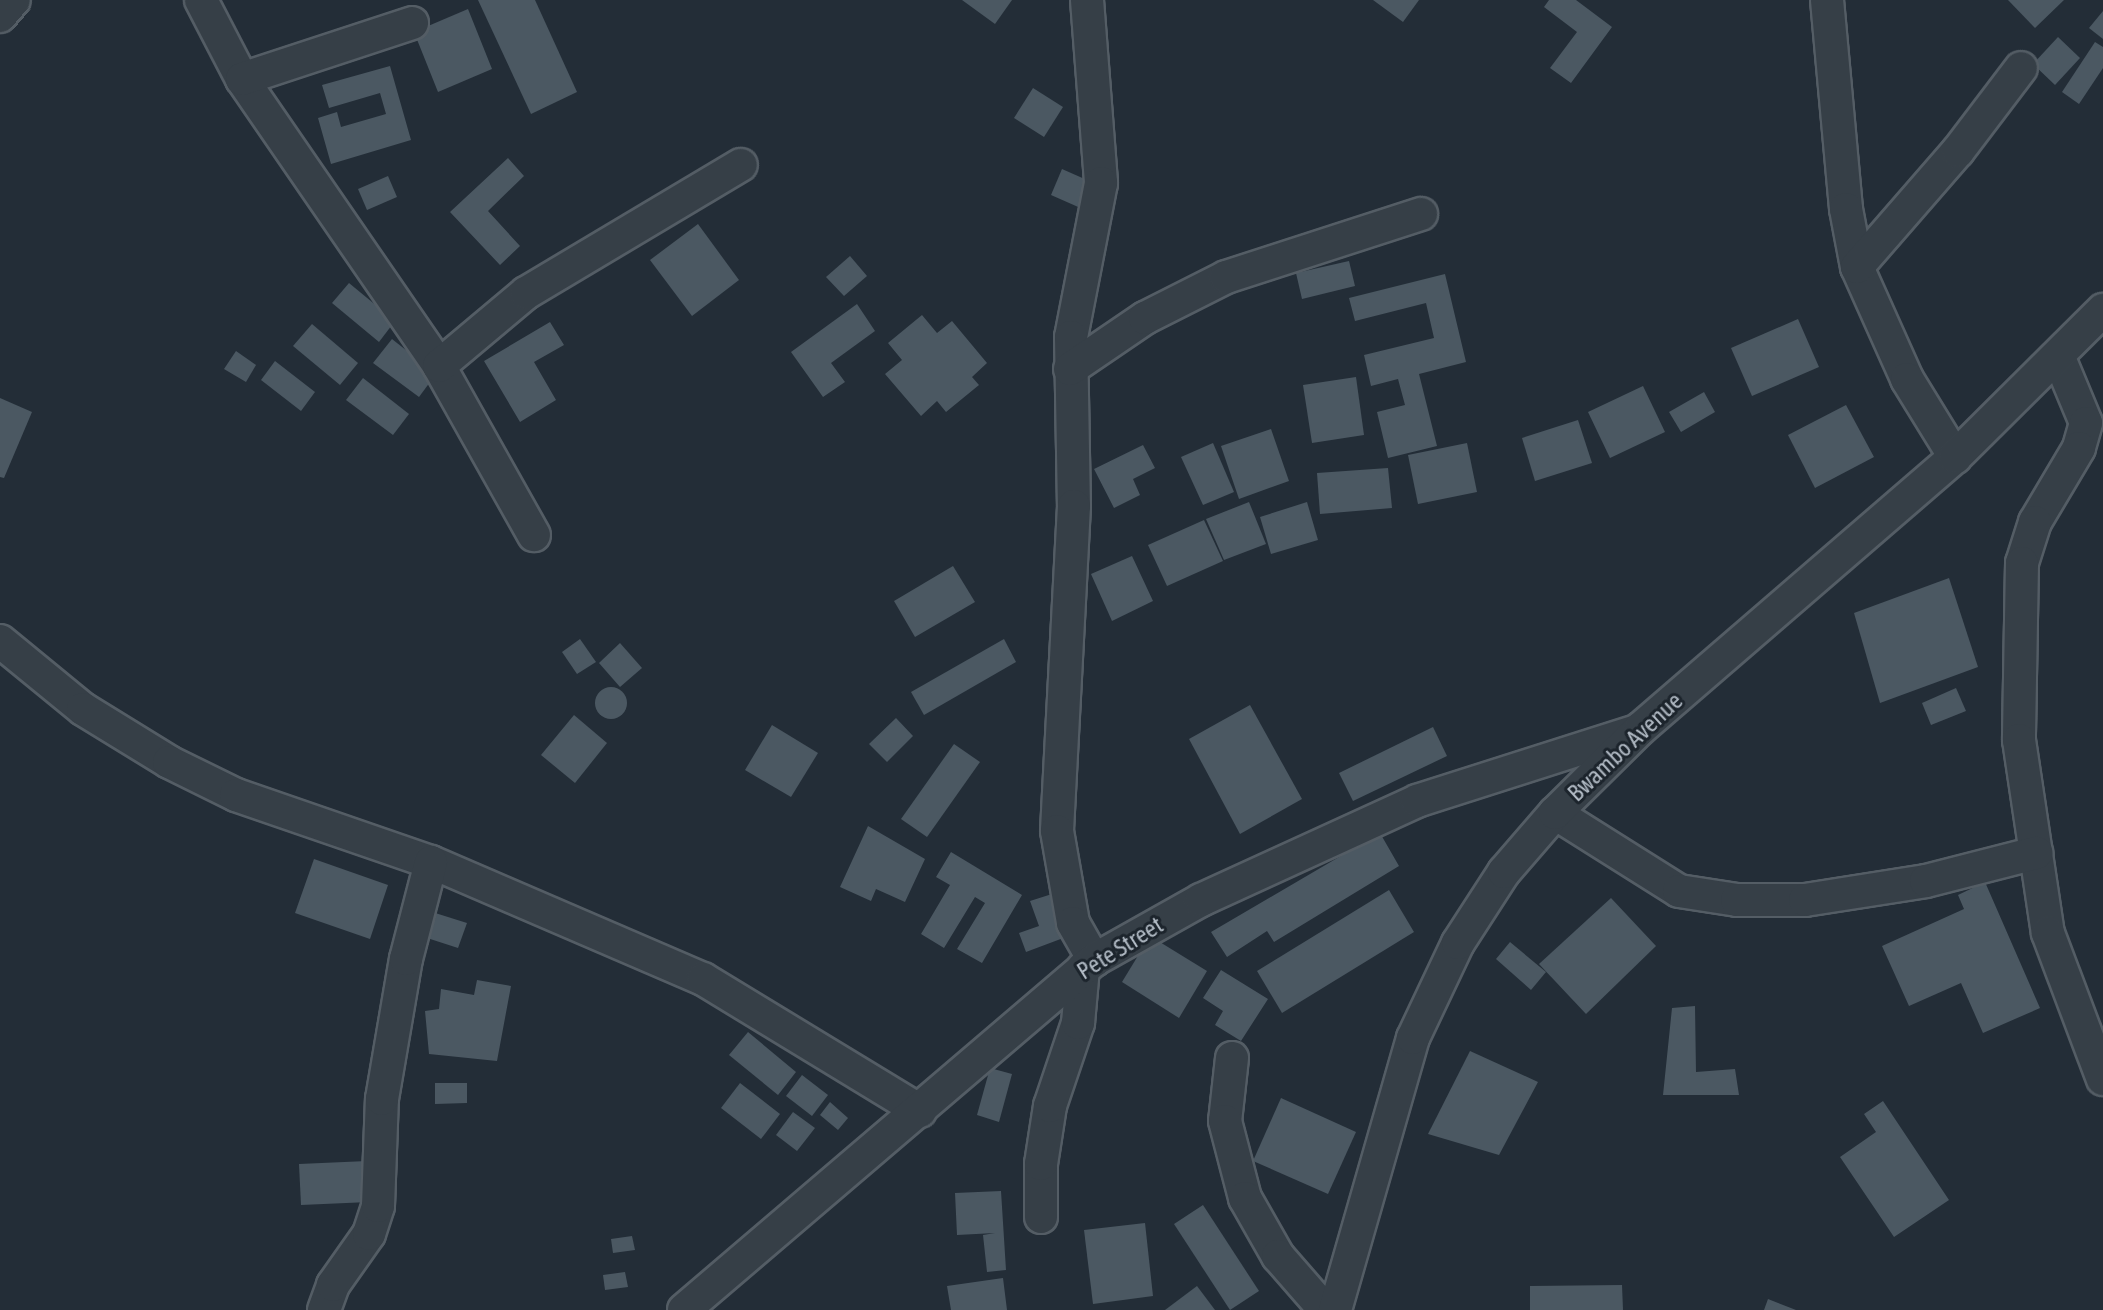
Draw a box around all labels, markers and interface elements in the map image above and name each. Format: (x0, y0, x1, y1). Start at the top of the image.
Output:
street label: Bwambo Avenue (1562, 687, 1688, 807)
street label: Pete Street (1072, 910, 1168, 986)

